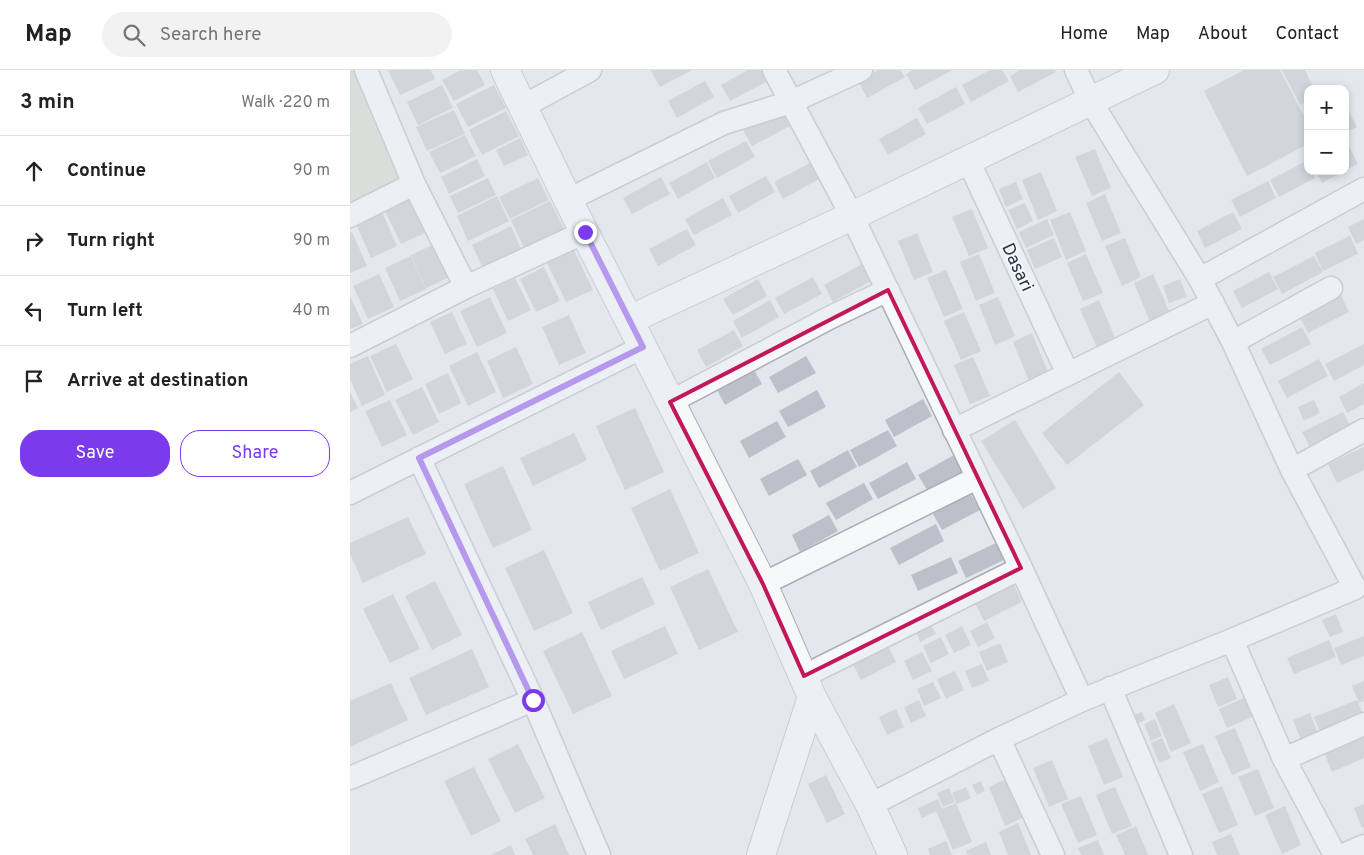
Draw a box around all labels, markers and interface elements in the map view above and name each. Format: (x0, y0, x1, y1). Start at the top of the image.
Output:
search box (102, 12, 452, 57)
text: Map (25, 20, 72, 50)
icon: search (120, 21, 148, 49)
text: Search here (160, 23, 261, 47)
text: Home (1060, 23, 1108, 46)
text: Map (1136, 23, 1170, 46)
text: About (1198, 23, 1247, 46)
text: Contact (1275, 23, 1339, 46)
map controls (1304, 85, 1349, 175)
button: + (1304, 85, 1349, 130)
text: 3 min (20, 89, 75, 116)
text: Walk · 220 m (241, 93, 330, 113)
button: − (1304, 130, 1349, 175)
icon: ahead (20, 157, 48, 185)
text: Continue (67, 159, 146, 183)
text: 90 m (293, 161, 330, 181)
route end (574, 221, 597, 244)
icon: right (20, 227, 48, 255)
text: Turn right (67, 229, 155, 253)
text: 90 m (293, 231, 330, 251)
street label: Dasari (995, 240, 1038, 296)
icon: left (20, 297, 48, 325)
text: Turn left (67, 299, 143, 323)
text: 40 m (292, 301, 330, 321)
icon: arrive (20, 367, 48, 395)
text: Arrive at destination (67, 369, 248, 393)
button: Save (20, 430, 170, 477)
button: Share (180, 430, 330, 477)
route start (522, 689, 545, 712)

